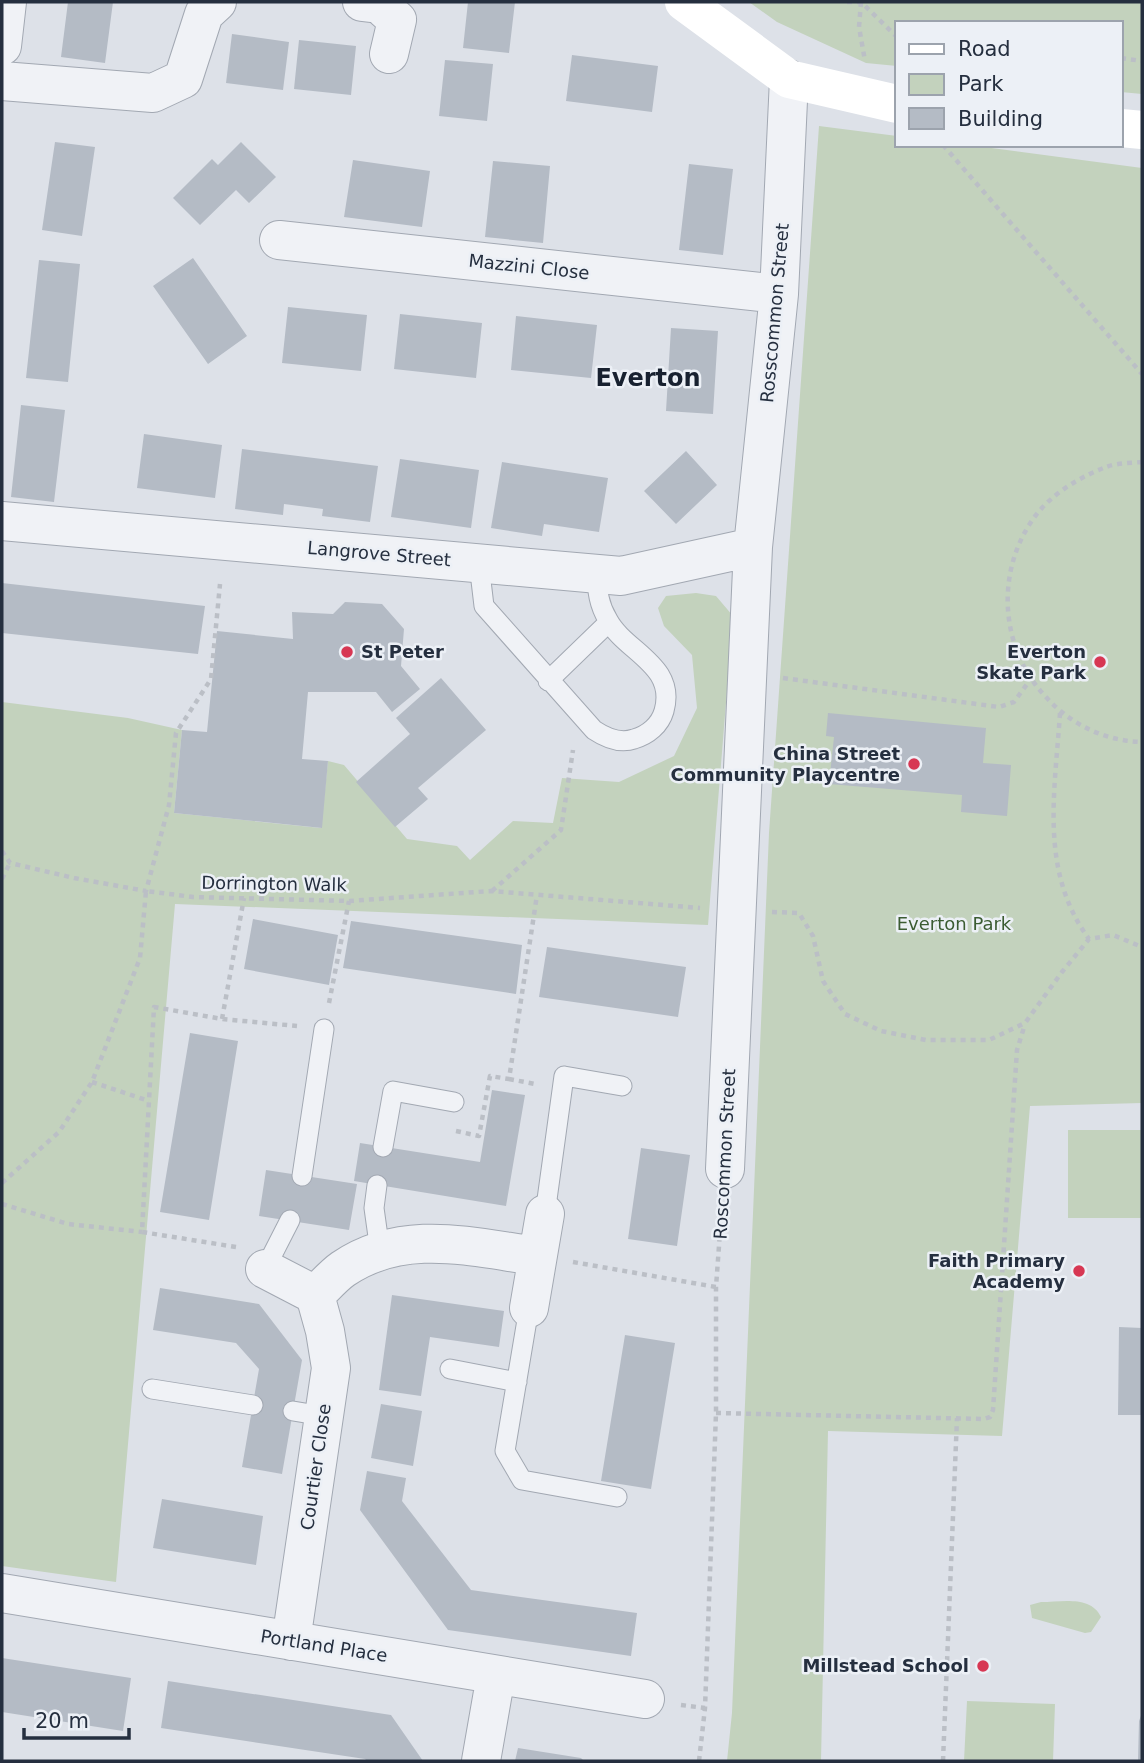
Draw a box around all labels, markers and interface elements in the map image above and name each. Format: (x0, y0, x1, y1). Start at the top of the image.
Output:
legend (895, 21, 1123, 147)
text: Road (958, 37, 1011, 61)
text: Park (958, 72, 1004, 96)
text: Building (958, 107, 1043, 131)
street label: Rosscommon Street (756, 222, 793, 404)
street label: Mazzini Close (467, 250, 591, 283)
district label: Everton (595, 364, 701, 392)
street label: Langrove Street (306, 537, 452, 570)
place label: St Peter (361, 641, 444, 662)
place label: Everton Skate Park (976, 641, 1087, 683)
marker: St Peter (339, 644, 355, 660)
marker: Everton Skate Park (1092, 654, 1108, 670)
place label: China Street Community Playcentre (670, 743, 900, 785)
marker: China Street Community Playcentre (906, 756, 922, 772)
street label: Dorrington Walk (201, 872, 348, 895)
park label: Everton Park (897, 913, 1012, 934)
street label: Roscommon Street (710, 1068, 739, 1240)
place label: Faith Primary Academy (928, 1250, 1065, 1292)
marker: Faith Primary Academy (1071, 1263, 1087, 1279)
street label: Courtier Close (296, 1402, 335, 1532)
street label: Portland Place (259, 1625, 389, 1666)
place label: Millstead School (802, 1655, 969, 1676)
marker: Millstead School (975, 1658, 991, 1674)
scale bar (24, 1696, 130, 1740)
text: 20 m (35, 1709, 89, 1733)

